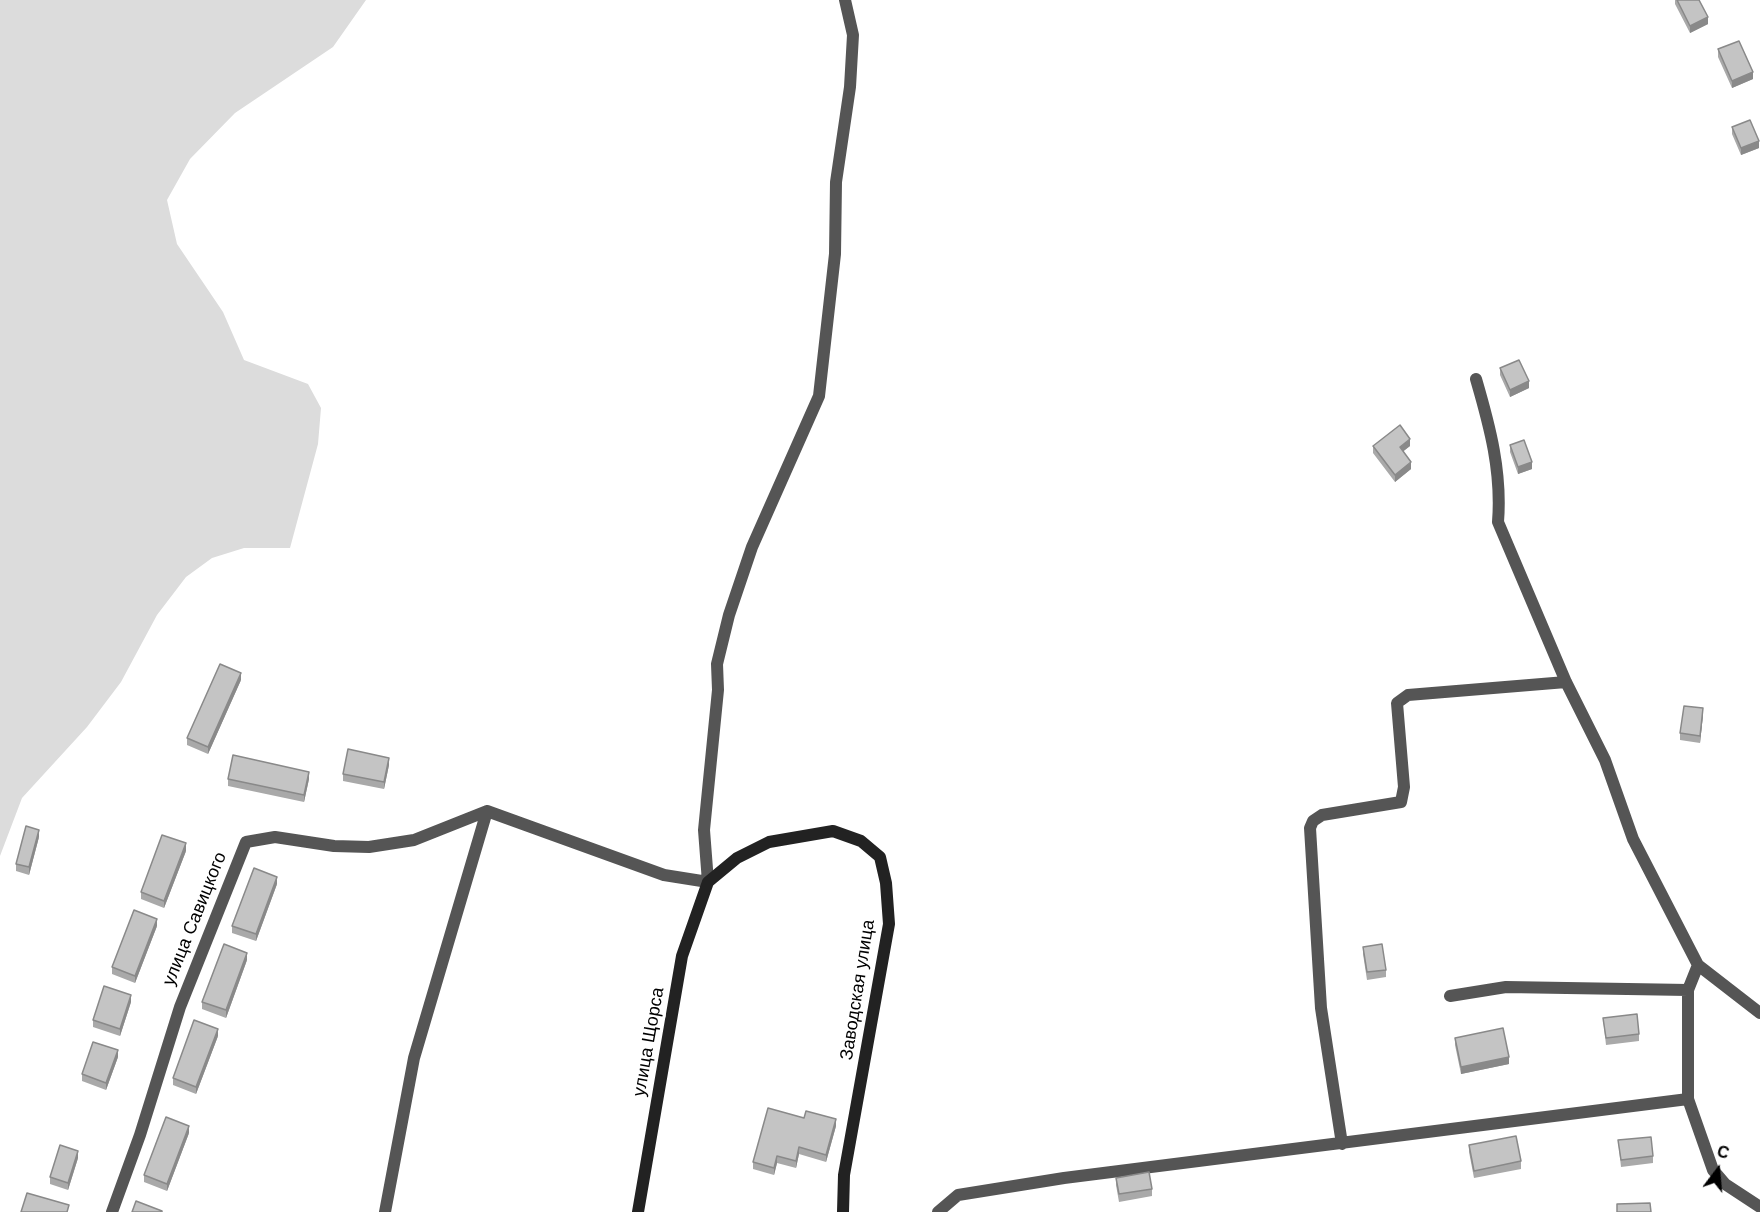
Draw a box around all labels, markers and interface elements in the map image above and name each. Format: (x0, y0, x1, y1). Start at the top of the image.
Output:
street label: улица Савицкого (158, 849, 232, 989)
street label: Заводская улица (836, 918, 880, 1062)
street label: улица Щорса (629, 986, 669, 1098)
north arrow (1688, 1140, 1748, 1200)
text: С (1715, 1142, 1731, 1162)

